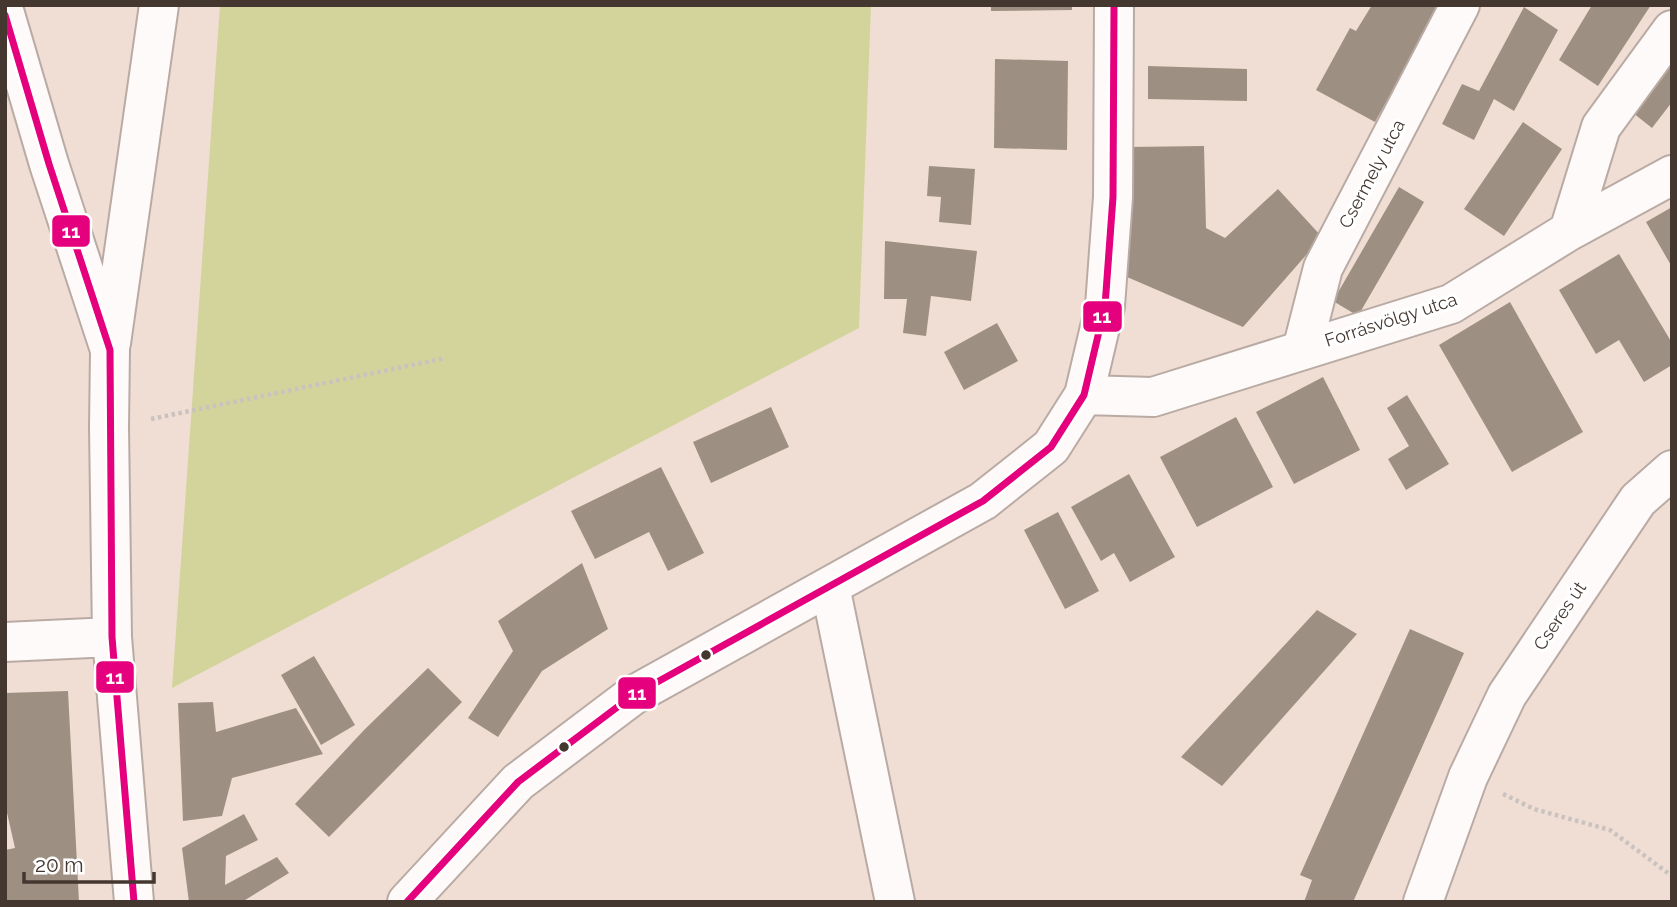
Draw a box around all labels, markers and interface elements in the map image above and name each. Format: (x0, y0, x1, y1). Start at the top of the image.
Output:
street label: Csermely utca (1334, 116, 1409, 232)
line badge: 11 (51, 214, 91, 248)
text: 11 (62, 220, 80, 242)
street label: Forrásvölgy utca (1322, 288, 1460, 351)
line badge: 11 (1082, 300, 1123, 333)
text: 11 (1093, 305, 1111, 327)
street label: Cseres út (1529, 577, 1590, 654)
unlabelled marker (699, 648, 713, 662)
line badge: 11 (95, 660, 135, 694)
text: 11 (106, 666, 124, 688)
line badge: 11 (617, 676, 657, 710)
text: 11 (628, 682, 646, 704)
unlabelled marker (557, 740, 571, 754)
scale bar (24, 841, 154, 885)
text: 20 m (35, 852, 83, 877)

